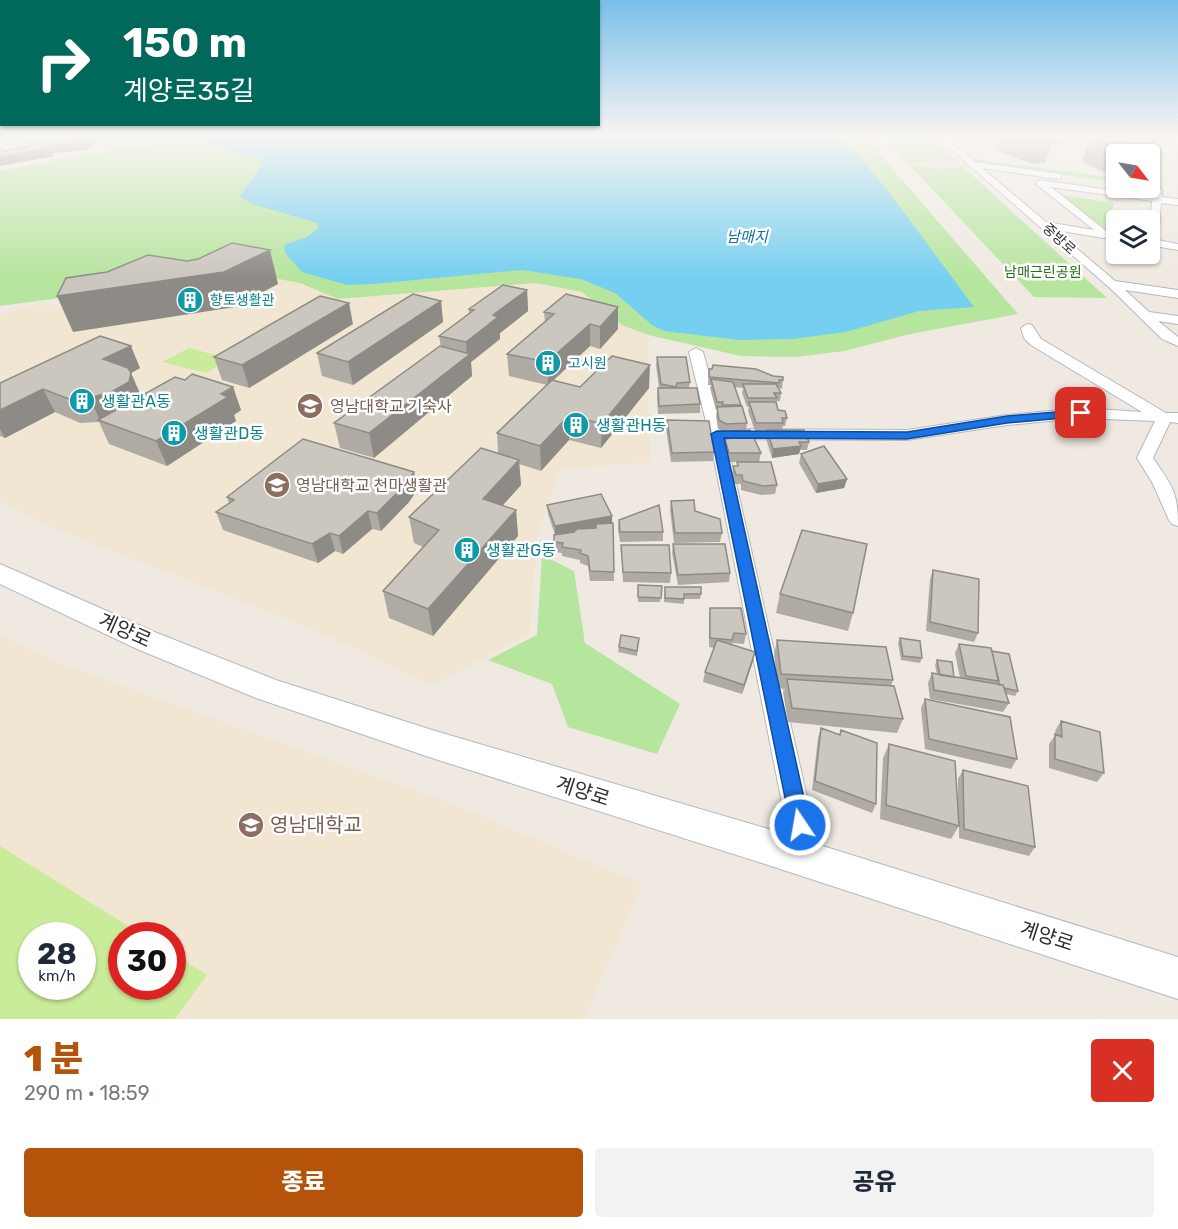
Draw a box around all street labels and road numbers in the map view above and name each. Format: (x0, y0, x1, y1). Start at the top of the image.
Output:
street label: 중방로 (1039, 220, 1079, 258)
street label: 계양로 (95, 608, 155, 652)
street label: 계양로 (553, 771, 613, 811)
street label: 계양로 (1017, 916, 1077, 956)

